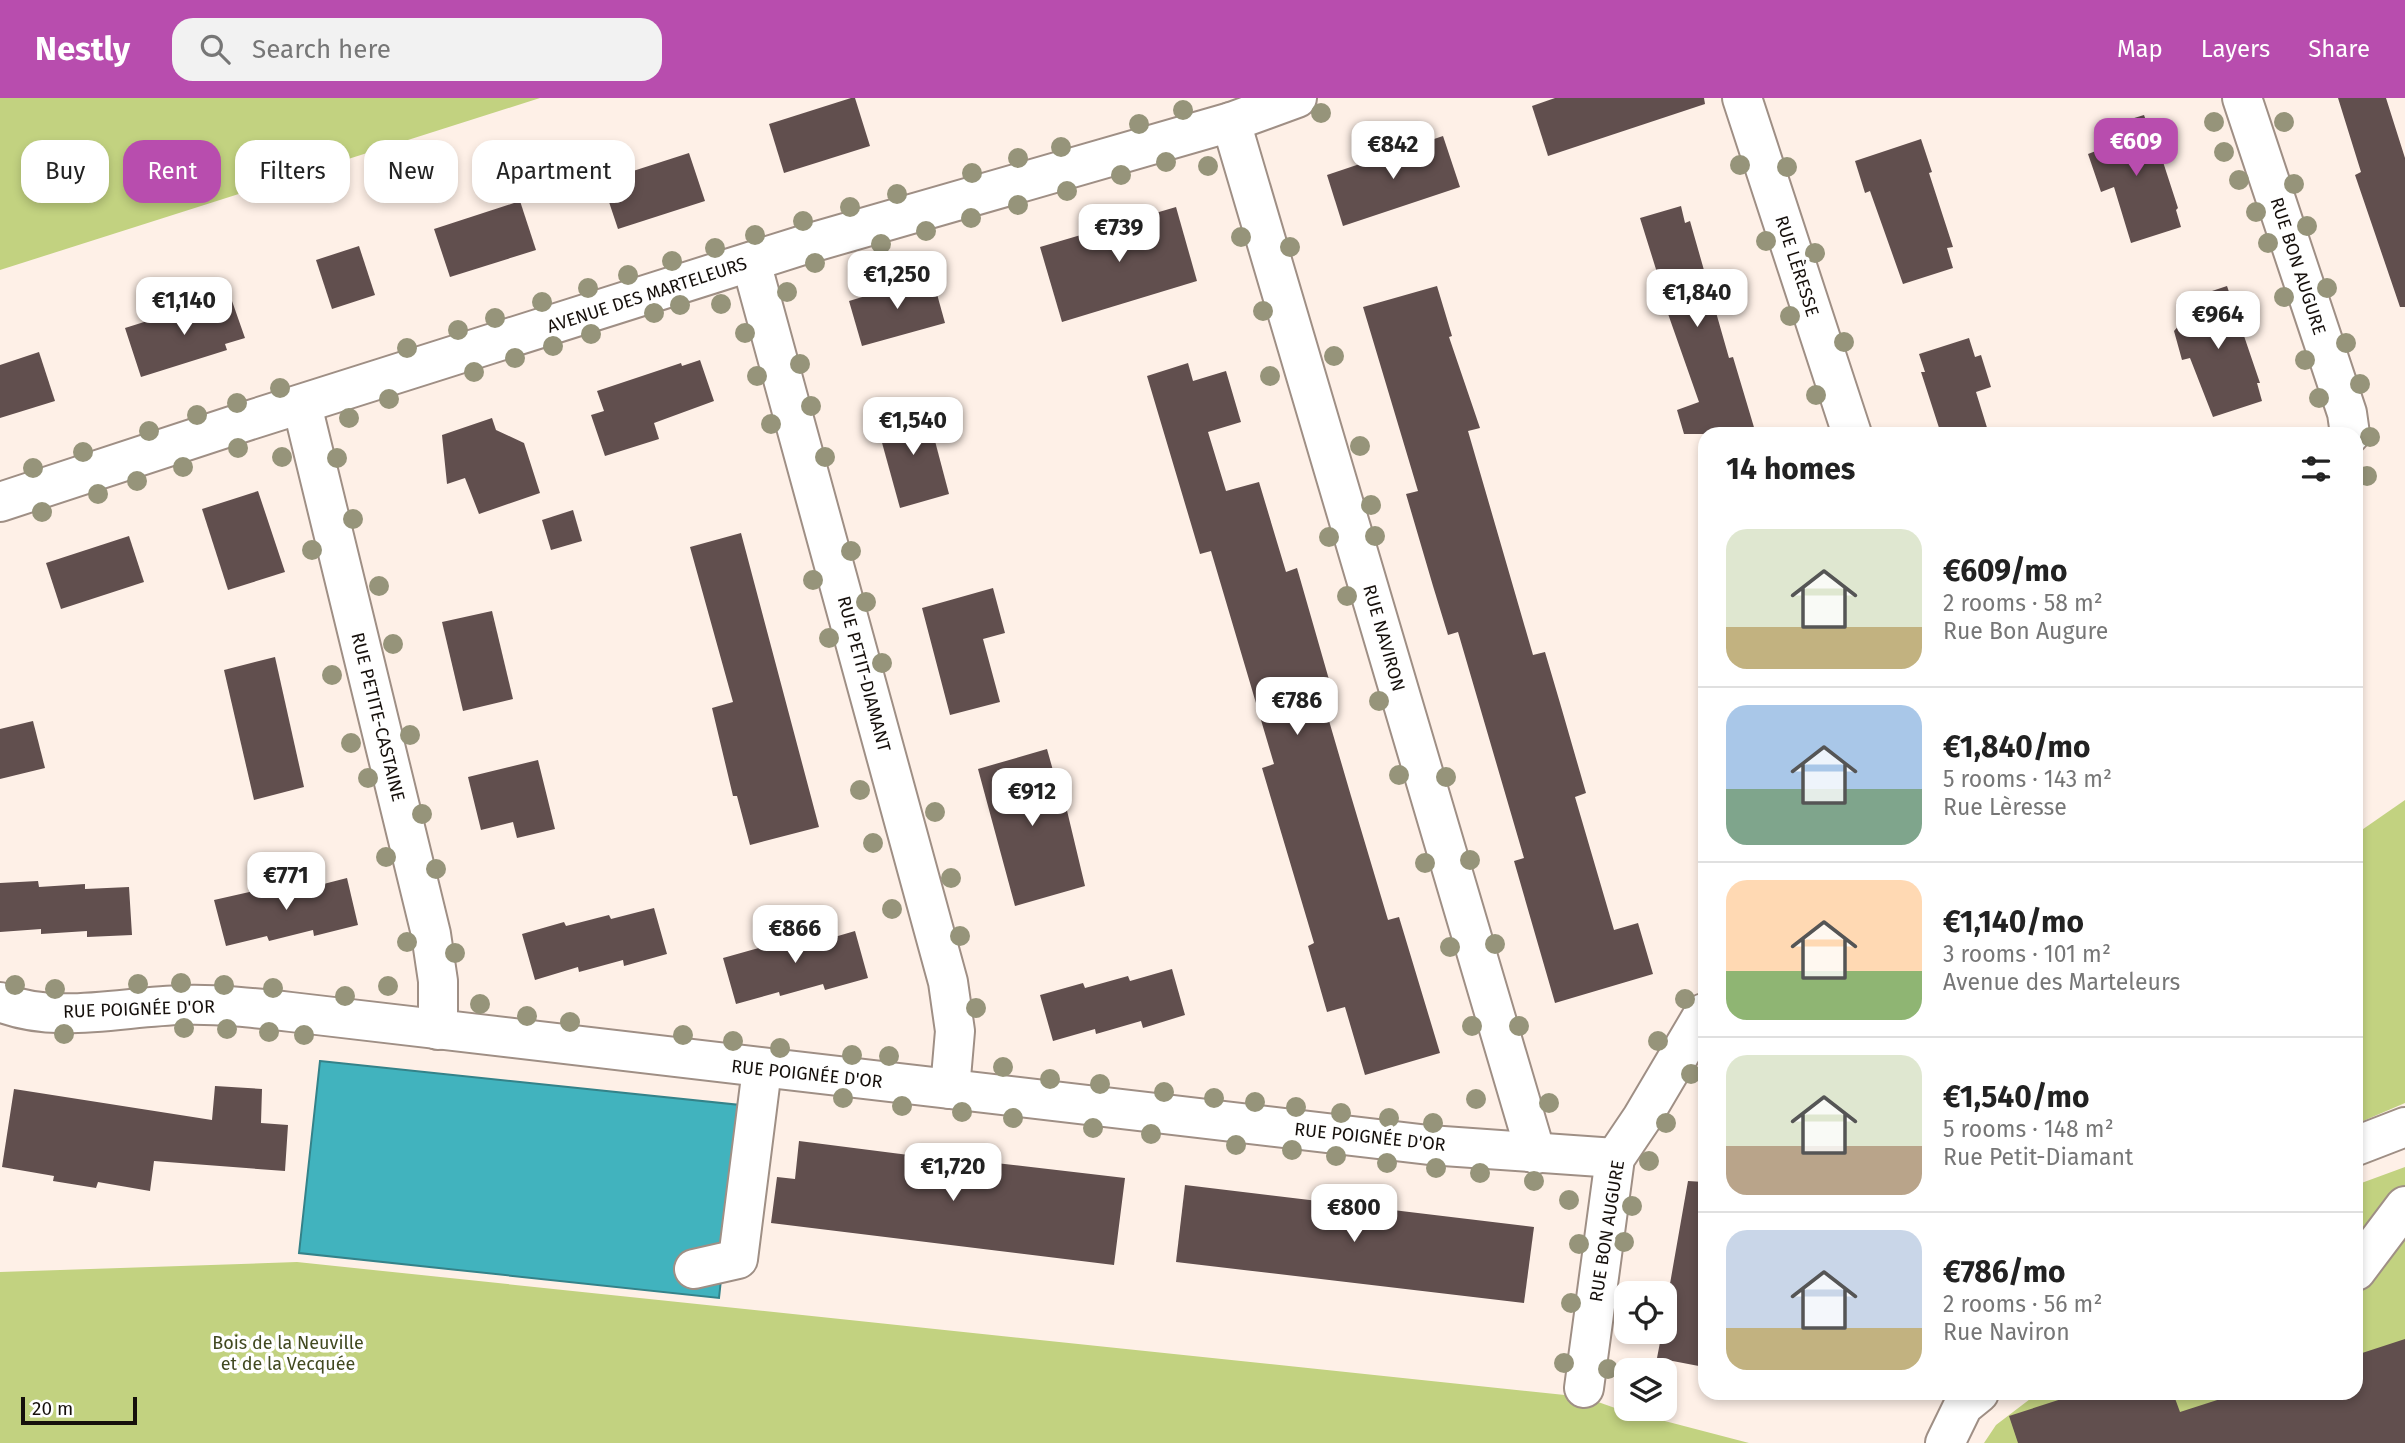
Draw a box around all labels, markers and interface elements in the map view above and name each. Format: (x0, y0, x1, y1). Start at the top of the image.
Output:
search box (172, 18, 662, 81)
text: Nestly (35, 29, 130, 69)
icon: search (196, 30, 234, 68)
text: Search here (252, 34, 391, 65)
text: Map (2117, 35, 2163, 63)
text: Layers (2201, 35, 2270, 63)
text: Share (2308, 35, 2370, 63)
pin: €609 (2095, 118, 2177, 178)
pin: €842 (1352, 122, 1434, 181)
text: €609 (2110, 127, 2162, 155)
text: €842 (1367, 130, 1419, 158)
chip: Buy (21, 140, 109, 203)
chip: Rent (123, 140, 221, 203)
chip: Filters (235, 140, 350, 203)
chip: New (364, 140, 458, 203)
chip: Apartment (472, 140, 635, 203)
street label: RUE BON AUGURE (2265, 194, 2331, 338)
pin: €739 (1078, 204, 1160, 264)
street label: RUE LÈRESSE (1770, 212, 1825, 319)
text: €739 (1095, 213, 1143, 241)
street label: AVENUE DES MARTELEURS (544, 252, 750, 338)
pin: €1,250 (840, 252, 954, 311)
text: €1,250 (864, 260, 930, 288)
pin: €1,840 (1640, 270, 1754, 329)
pin: €1,140 (127, 278, 241, 337)
text: €1,840 (1663, 278, 1731, 306)
text: €1,140 (152, 286, 216, 314)
pin: €964 (2177, 292, 2259, 351)
text: €964 (2192, 300, 2244, 328)
pin: €1,540 (856, 398, 970, 457)
text: €1,540 (879, 406, 947, 434)
icon: filters (2297, 450, 2335, 488)
text: 14 homes (1726, 451, 1855, 487)
text: €609/mo (1943, 553, 2067, 589)
icon: home (1782, 557, 1866, 641)
street label: RUE NAVIRON (1358, 582, 1410, 694)
text: 2 rooms · 58 m² (1943, 589, 2103, 617)
street label: RUE PETIT-DIAMANT (833, 594, 896, 755)
text: Rue Bon Augure (1943, 617, 2108, 645)
street label: RUE PETITE-CASTAINE (346, 630, 410, 804)
pin: €786 (1256, 678, 1338, 737)
text: €786 (1272, 686, 1322, 714)
text: €1,840/mo (1943, 729, 2090, 765)
icon: home (1782, 733, 1866, 817)
text: 5 rooms · 143 m² (1943, 765, 2112, 793)
pin: €912 (991, 768, 1073, 828)
text: €912 (1008, 777, 1056, 805)
text: Rue Lèresse (1943, 793, 2067, 821)
pin: €771 (245, 852, 327, 912)
text: €771 (263, 861, 309, 889)
text: €1,140/mo (1943, 904, 2084, 940)
pin: €866 (754, 906, 836, 965)
icon: home (1782, 908, 1866, 992)
text: €866 (769, 914, 821, 942)
text: 3 rooms · 101 m² (1943, 940, 2111, 968)
text: Avenue des Marteleurs (1943, 968, 2180, 996)
street label: RUE POIGNÉE D'OR (63, 994, 215, 1023)
street label: RUE POIGNÉE D'OR (730, 1054, 884, 1093)
text: €1,540/mo (1943, 1079, 2089, 1115)
icon: home (1782, 1083, 1866, 1167)
text: 5 rooms · 148 m² (1943, 1115, 2114, 1143)
street label: RUE POIGNÉE D'OR (1293, 1117, 1447, 1156)
text: Rue Petit-Diamant (1943, 1143, 2133, 1171)
pin: €1,720 (896, 1144, 1010, 1203)
text: €1,720 (921, 1152, 986, 1180)
street label: RUE BON AUGURE (1585, 1158, 1629, 1304)
pin: €800 (1313, 1184, 1395, 1244)
text: €800 (1327, 1193, 1381, 1221)
text: €786/mo (1943, 1254, 2066, 1290)
icon: home (1782, 1258, 1866, 1342)
map controls (1614, 1281, 1677, 1421)
button: locate (1614, 1281, 1677, 1344)
text: 2 rooms · 56 m² (1943, 1290, 2102, 1318)
text: Rue Naviron (1943, 1318, 2070, 1346)
park label: Bois de la Neuville et de la Vecquée (212, 1332, 364, 1375)
button: layers (1614, 1358, 1677, 1421)
scale bar (21, 1394, 136, 1426)
text: 20 m (32, 1397, 73, 1420)

